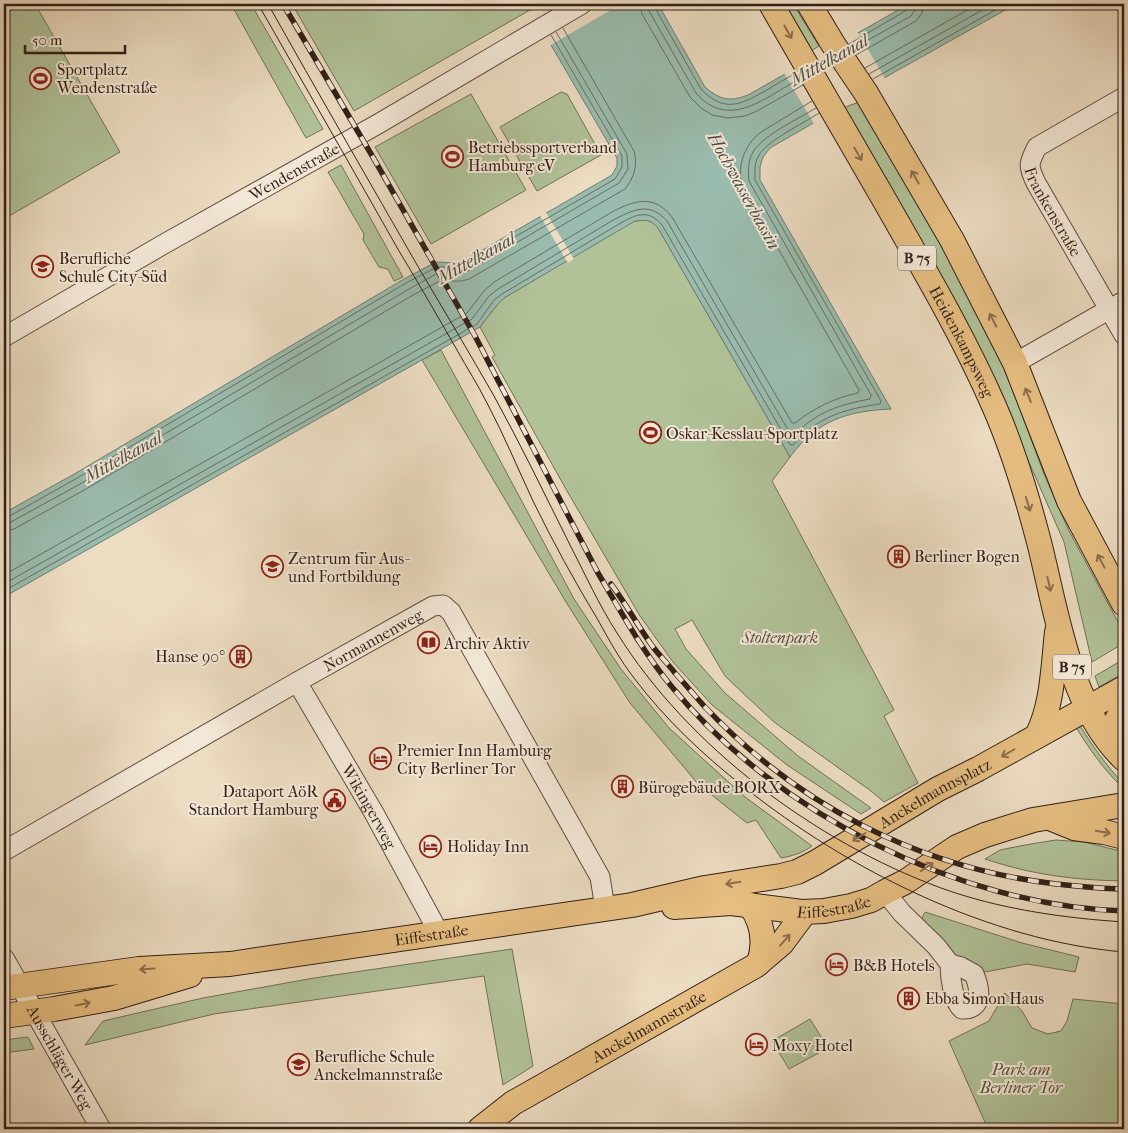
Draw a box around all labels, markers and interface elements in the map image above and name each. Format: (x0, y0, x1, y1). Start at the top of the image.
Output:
scale bar (25, 22, 125, 54)
one-way arrow (783, 25, 793, 39)
water label: Mittelkanal (785, 29, 874, 91)
text: 50 m (32, 31, 63, 49)
place label: Sportplatz Wendenstraße (56, 60, 157, 97)
sports icon: Sportplatz Wendenstraße (29, 66, 53, 90)
water label: Hochwasserbassin (702, 128, 784, 253)
place label: Betriebssportverband Hamburg eV (468, 138, 617, 175)
street label: Wendenstraße (245, 139, 343, 205)
sports icon: Betriebssportverband Hamburg eV (440, 144, 464, 168)
one-way arrow (854, 147, 864, 161)
street label: Frankenstraße (1020, 165, 1085, 260)
one-way arrow (910, 170, 919, 185)
water label: Mittelkanal (432, 227, 521, 289)
road number: B 75 (898, 246, 936, 270)
place label: Berufliche Schule City-Süd (59, 249, 168, 286)
school or university icon: Berufliche Schule City-Süd (31, 255, 55, 279)
street label: Heidenkampsweg (925, 283, 998, 401)
one-way arrow (988, 312, 998, 327)
one-way arrow (1023, 388, 1032, 404)
sports icon: Oskar-Kesslau-Sportplatz (638, 421, 662, 445)
place label: Oskar-Kesslau-Sportplatz (666, 424, 838, 443)
water label: Mittelkanal (79, 426, 168, 488)
one-way arrow (1024, 496, 1034, 512)
building icon: Berliner Bogen (886, 544, 910, 568)
place label: Berliner Bogen (914, 547, 1021, 566)
place label: Zentrum für Aus- und Fortbildung (287, 549, 410, 586)
one-way arrow (1096, 554, 1105, 569)
school or university icon: Zentrum für Aus- und Fortbildung (260, 555, 284, 579)
one-way arrow (1045, 576, 1054, 592)
street label: Normannenweg (320, 605, 426, 675)
park label: Stoltenpark (741, 628, 818, 647)
library icon: Archiv Aktiv (416, 631, 440, 655)
place label: Archiv Aktiv (443, 634, 531, 653)
building icon: Hanse 90° (229, 644, 253, 668)
place label: Hanse 90° (155, 647, 225, 666)
road number: B 75 (1053, 654, 1091, 680)
place label: Premier Inn Hamburg City Berliner Tor (397, 741, 552, 778)
hotel icon: Premier Inn Hamburg City Berliner Tor (369, 747, 393, 771)
one-way arrow (1001, 748, 1015, 758)
street label: Anckelmannsplatz (875, 755, 994, 833)
street label: Wikingerweg (337, 760, 401, 853)
building icon: Bürogebäude BORX (610, 775, 634, 799)
place label: Bürogebäude BORX (638, 778, 781, 797)
place label: Dataport AöR Standort Hamburg (189, 782, 319, 819)
public building icon: Dataport AöR Standort Hamburg (322, 788, 346, 812)
one-way arrow (1094, 828, 1110, 838)
one-way arrow (853, 832, 867, 842)
hotel icon: Holiday Inn (419, 834, 443, 858)
place label: Holiday Inn (447, 837, 530, 856)
one-way arrow (920, 862, 934, 872)
one-way arrow (725, 879, 741, 889)
street label: Eiffestraße (796, 892, 873, 923)
street label: Eiffestraße (393, 920, 470, 950)
one-way arrow (779, 933, 790, 946)
hotel icon: B&B Hotels (825, 953, 849, 977)
place label: B&B Hotels (853, 956, 935, 975)
one-way arrow (139, 964, 155, 973)
building icon: Ebba Simon Haus (897, 986, 921, 1010)
street label: Anckelmannstraße (587, 987, 710, 1067)
place label: Ebba Simon Haus (925, 989, 1044, 1008)
one-way arrow (74, 999, 90, 1008)
street label: Ausschläger Weg (22, 1001, 97, 1113)
hotel icon: Moxy Hotel (744, 1033, 768, 1057)
place label: Moxy Hotel (772, 1036, 854, 1055)
place label: Berufliche Schule Anckelmannstraße (313, 1047, 443, 1084)
school or university icon: Berufliche Schule Anckelmannstraße (286, 1053, 310, 1077)
park label: Park am Berliner Tor (979, 1060, 1064, 1097)

